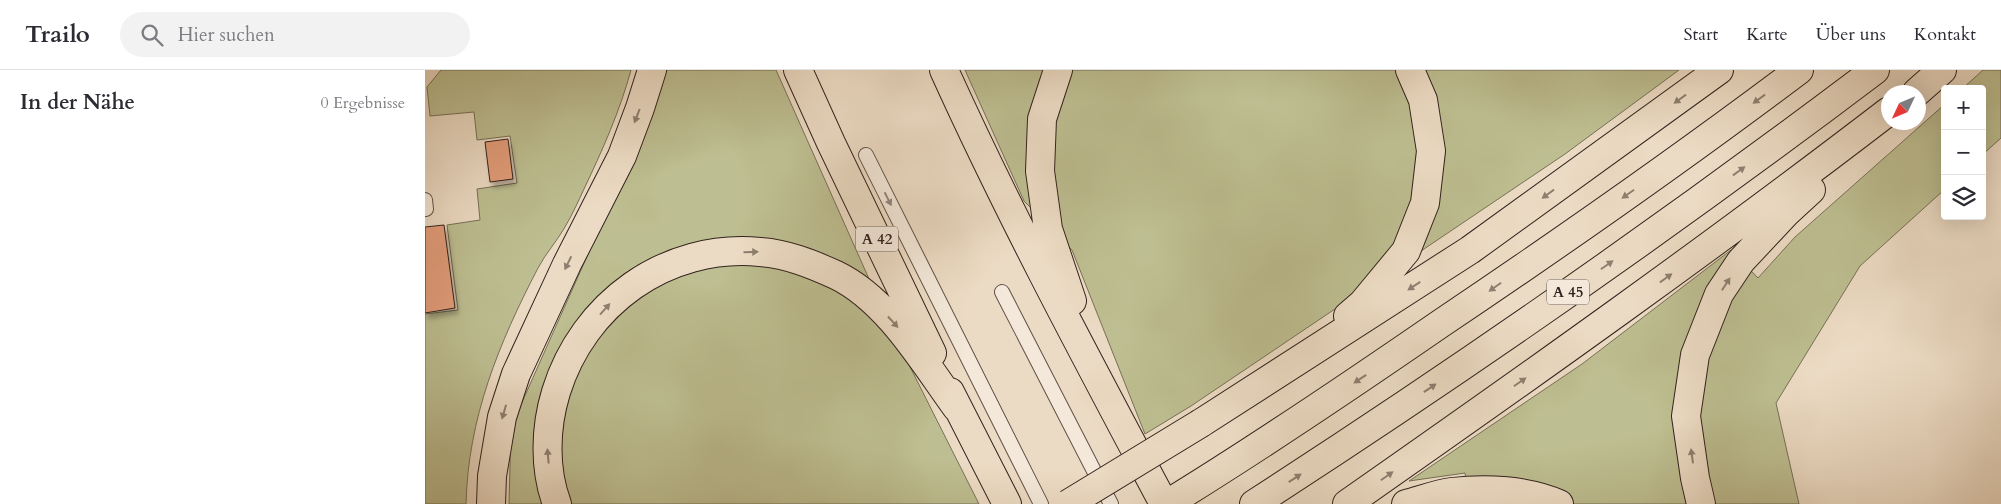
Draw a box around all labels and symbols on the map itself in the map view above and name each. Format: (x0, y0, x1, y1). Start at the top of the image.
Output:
north arrow (1881, 85, 1926, 130)
one-way arrow (1673, 94, 1687, 104)
one-way arrow (1752, 94, 1766, 104)
one-way arrow (633, 109, 640, 124)
one-way arrow (1732, 166, 1746, 176)
one-way arrow (1541, 189, 1555, 199)
one-way arrow (1621, 189, 1635, 199)
one-way arrow (884, 191, 892, 206)
road number: A 42 (856, 226, 898, 252)
one-way arrow (744, 248, 760, 256)
one-way arrow (564, 256, 572, 270)
one-way arrow (1600, 260, 1614, 270)
one-way arrow (1659, 272, 1672, 283)
one-way arrow (1721, 277, 1731, 290)
road number: A 45 (1547, 280, 1589, 304)
one-way arrow (1408, 281, 1421, 291)
one-way arrow (1488, 282, 1501, 292)
one-way arrow (599, 303, 610, 316)
one-way arrow (887, 316, 899, 328)
one-way arrow (1353, 374, 1367, 384)
one-way arrow (1513, 377, 1526, 388)
one-way arrow (1423, 383, 1437, 392)
one-way arrow (499, 405, 507, 420)
one-way arrow (544, 448, 552, 464)
one-way arrow (1688, 448, 1696, 464)
one-way arrow (1380, 471, 1394, 481)
one-way arrow (1288, 473, 1302, 482)

